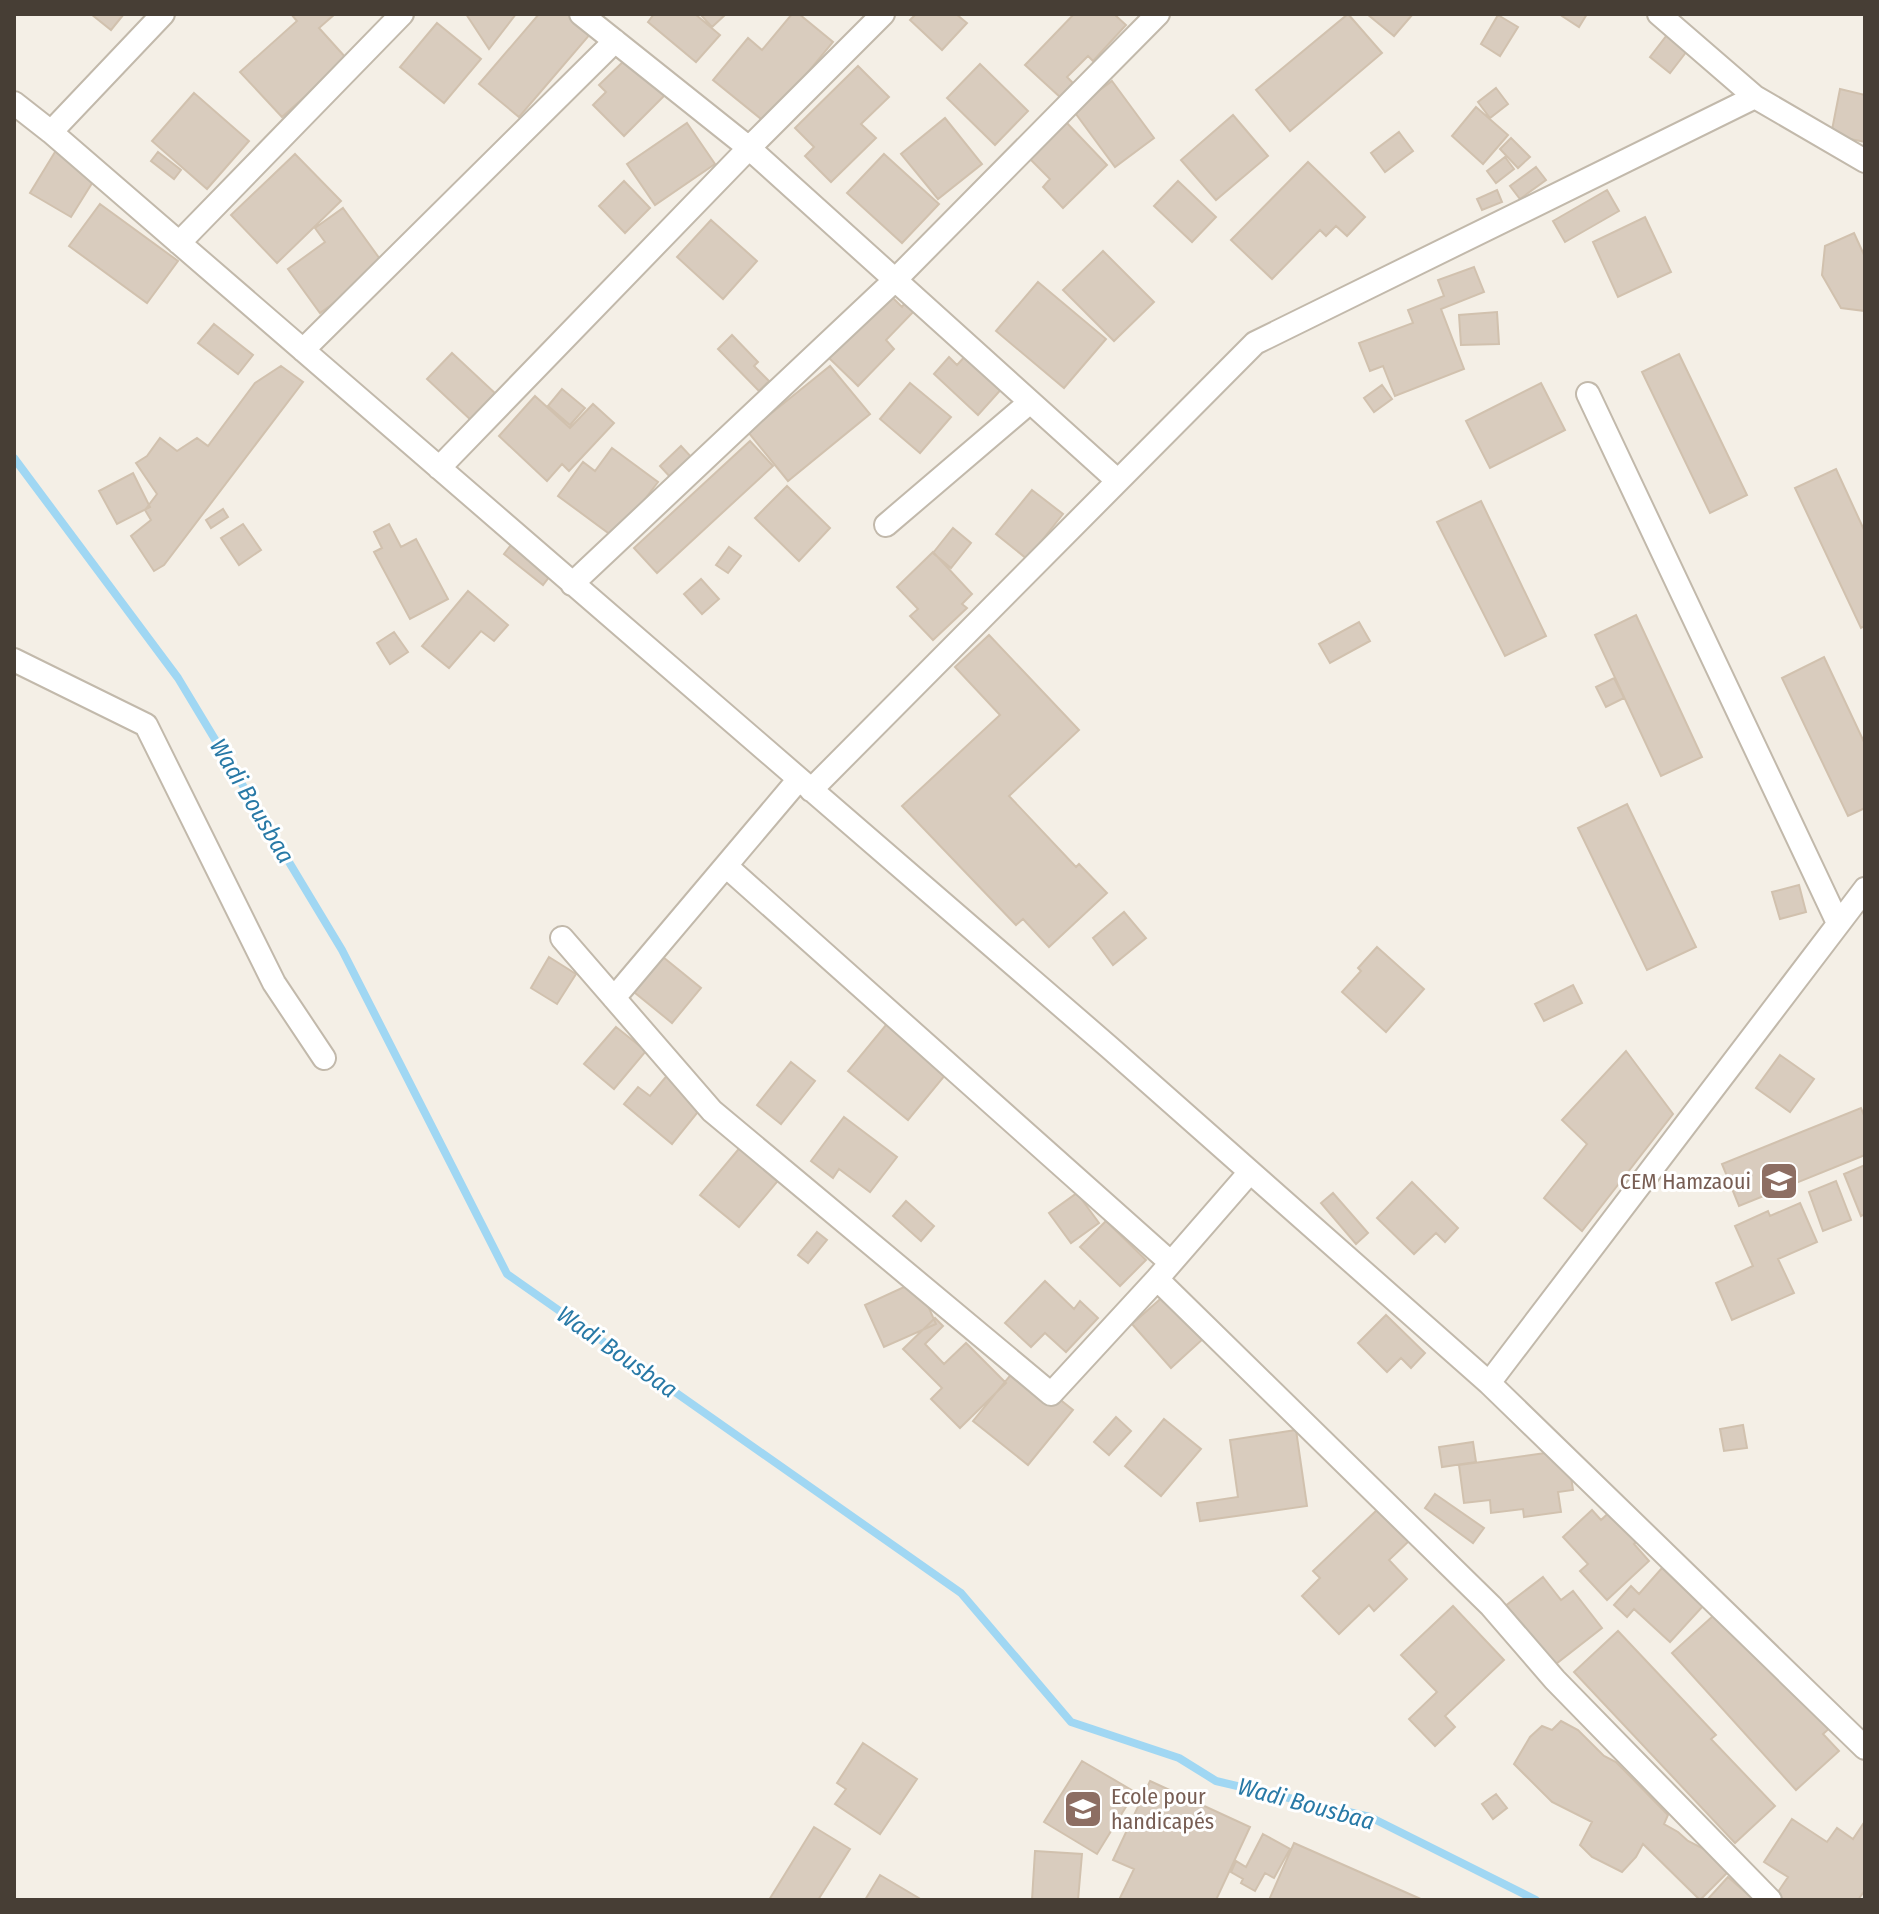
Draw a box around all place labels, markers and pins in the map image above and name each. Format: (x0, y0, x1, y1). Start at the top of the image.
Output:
school or university icon: CEM Hamzaoui (1758, 1160, 1800, 1202)
place label: CEM Hamzaoui (1620, 1168, 1751, 1195)
place label: Ecole pour handicapés (1111, 1783, 1214, 1835)
school or university icon: Ecole pour handicapés (1062, 1788, 1104, 1830)

